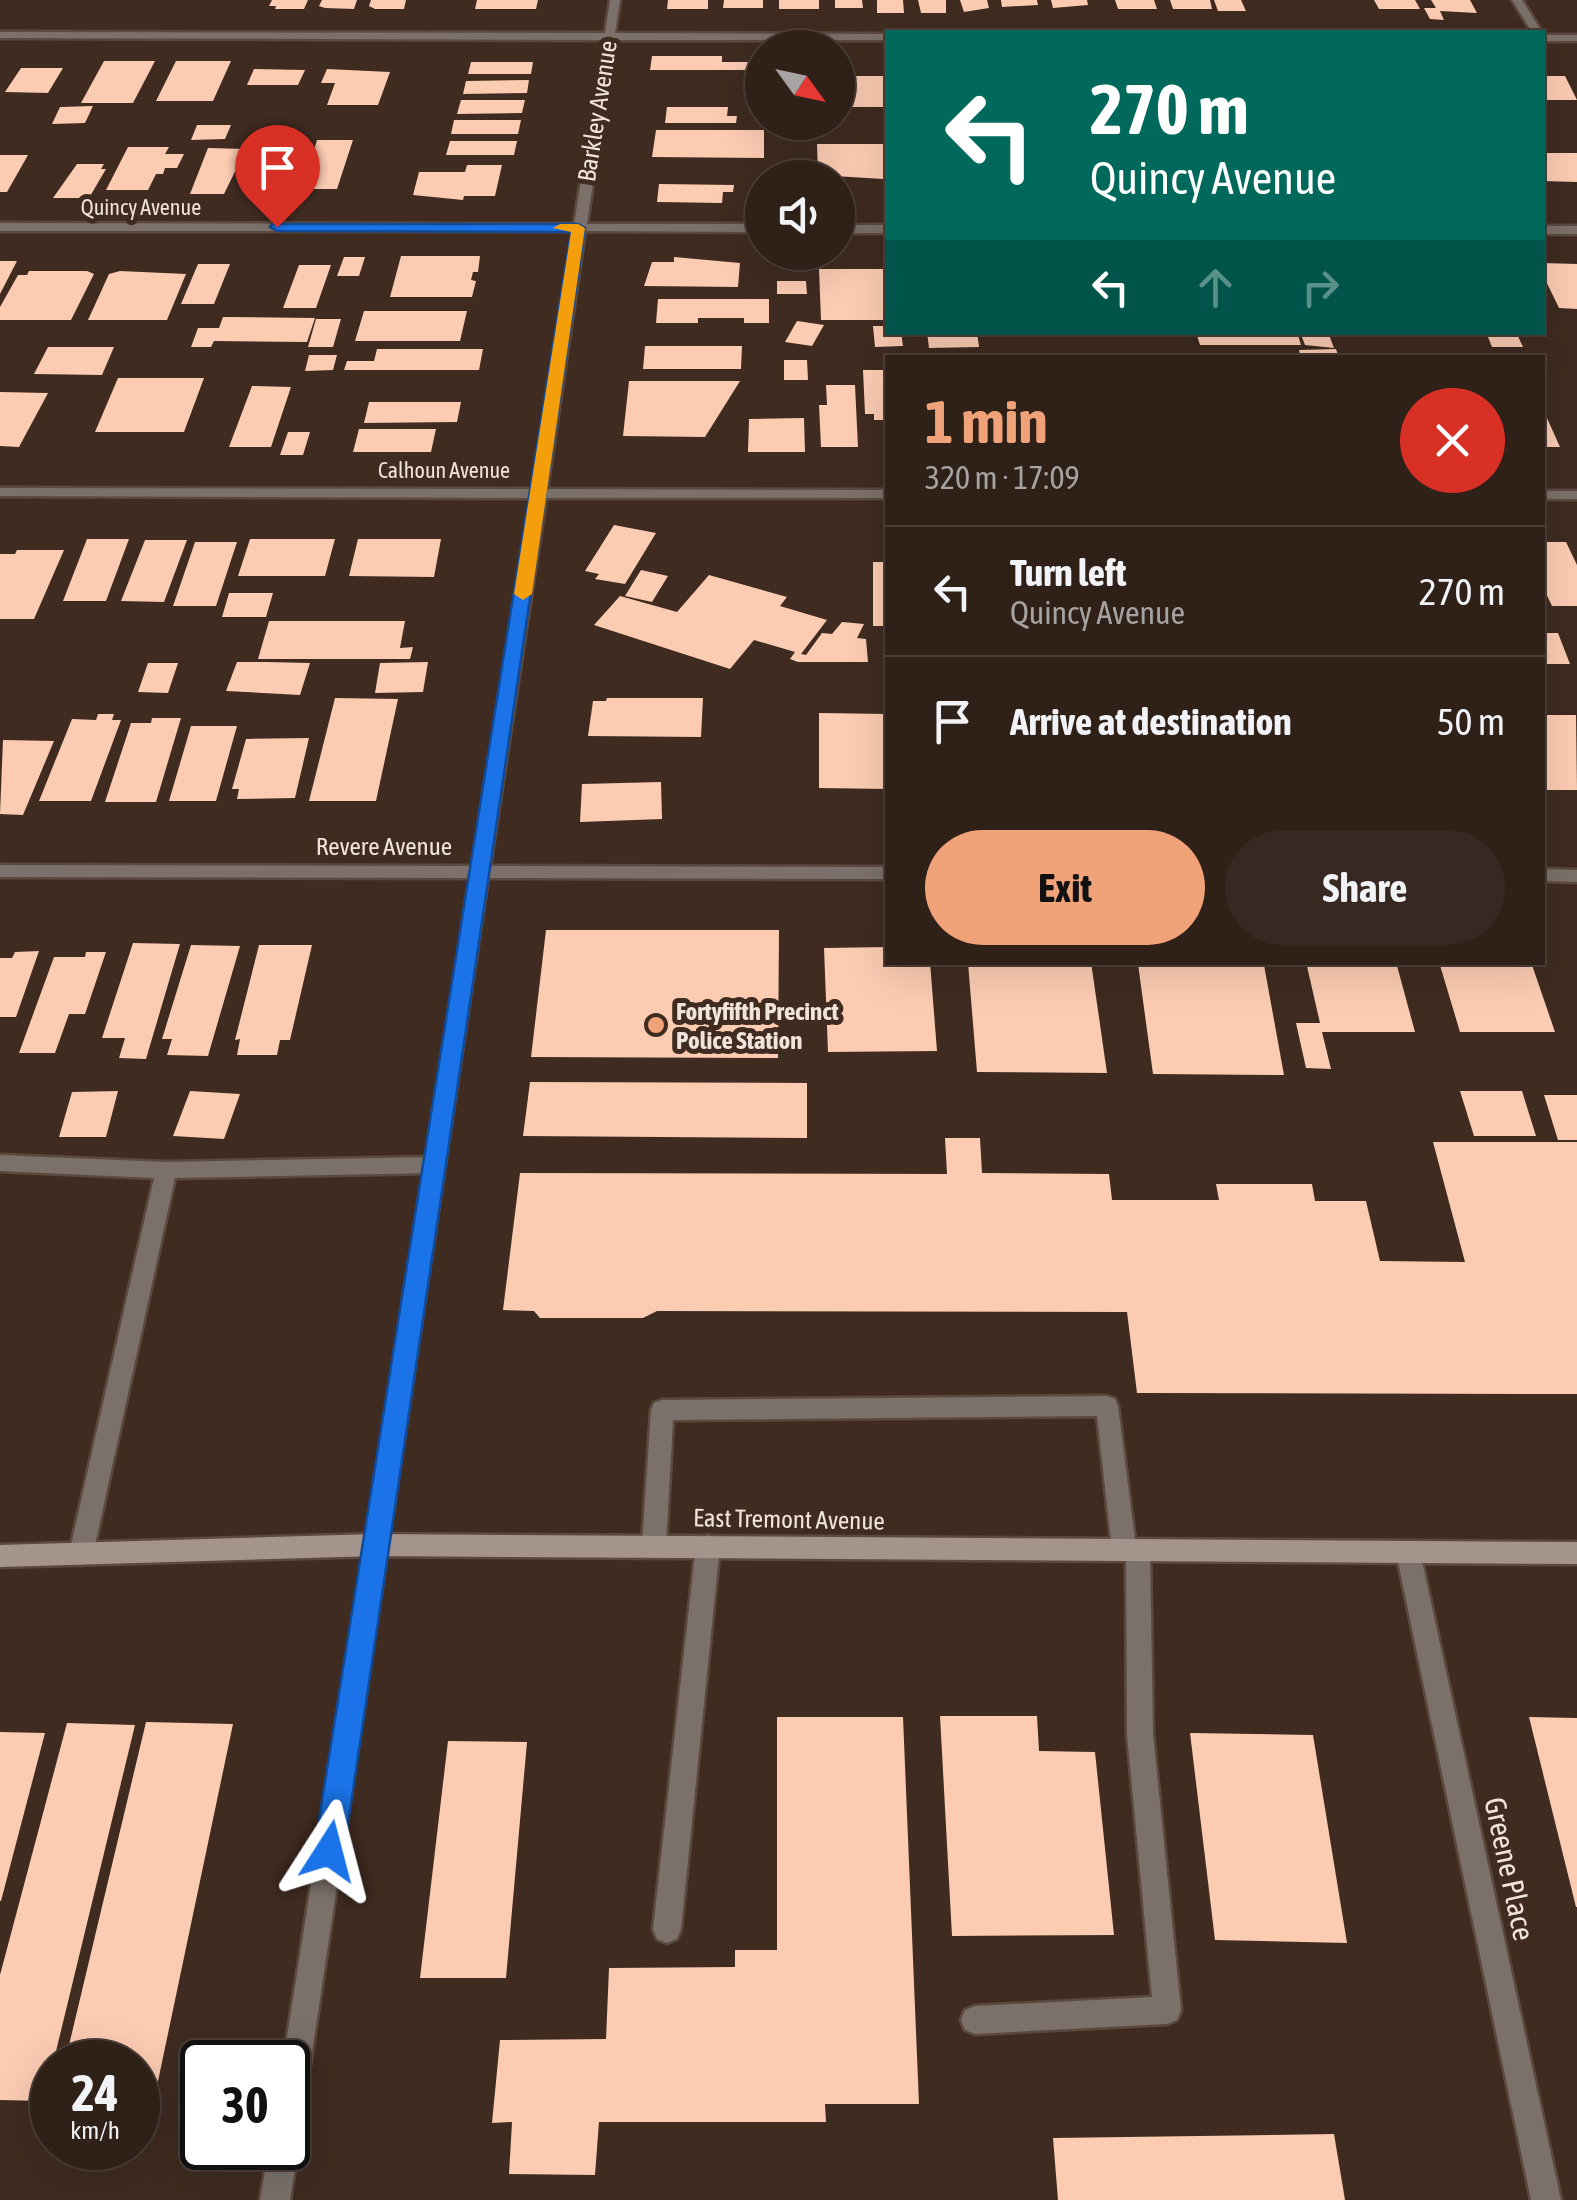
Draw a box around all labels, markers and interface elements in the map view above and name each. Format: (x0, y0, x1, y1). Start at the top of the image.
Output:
north arrow (745, 30, 855, 140)
map controls (745, 30, 855, 270)
street label: Barkley Avenue (572, 39, 622, 183)
text: 270 m (1090, 69, 1249, 149)
icon: left (925, 70, 1055, 200)
pin (235, 125, 320, 228)
icon: arrive (250, 140, 305, 195)
text: Quincy Avenue (1090, 152, 1336, 204)
button: sound (745, 160, 855, 270)
street label: Quincy Avenue (81, 194, 201, 220)
icon: left (1083, 260, 1138, 315)
icon: ahead (1188, 260, 1243, 315)
icon: right (1293, 260, 1348, 315)
text: 1 min (925, 387, 1048, 456)
button: close (1400, 388, 1505, 493)
street label: Calhoun Avenue (378, 457, 510, 483)
text: 320 m · 17:09 (925, 459, 1080, 496)
text: Turn left (1010, 551, 1126, 594)
icon: left (925, 564, 980, 619)
text: 270 m (1419, 570, 1505, 613)
text: Quincy Avenue (1010, 594, 1185, 631)
icon: arrive (925, 694, 980, 749)
text: Arrive at destination (1010, 700, 1292, 743)
text: 50 m (1437, 700, 1505, 743)
button: Exit (925, 830, 1205, 945)
button: Share (1225, 830, 1505, 945)
street label: Revere Avenue (316, 832, 452, 860)
place label: Fortyfifth Precinct Police Station (676, 997, 839, 1054)
marker: Fortyfifth Precinct Police Station (645, 1014, 667, 1036)
street label: East Tremont Avenue (693, 1503, 885, 1535)
street label: Greene Place (1478, 1794, 1542, 1943)
position arrow (277, 1799, 381, 1903)
speed limit sign: 30 (180, 2040, 310, 2170)
text: 24 (71, 2064, 118, 2122)
text: km/h (70, 2116, 120, 2144)

